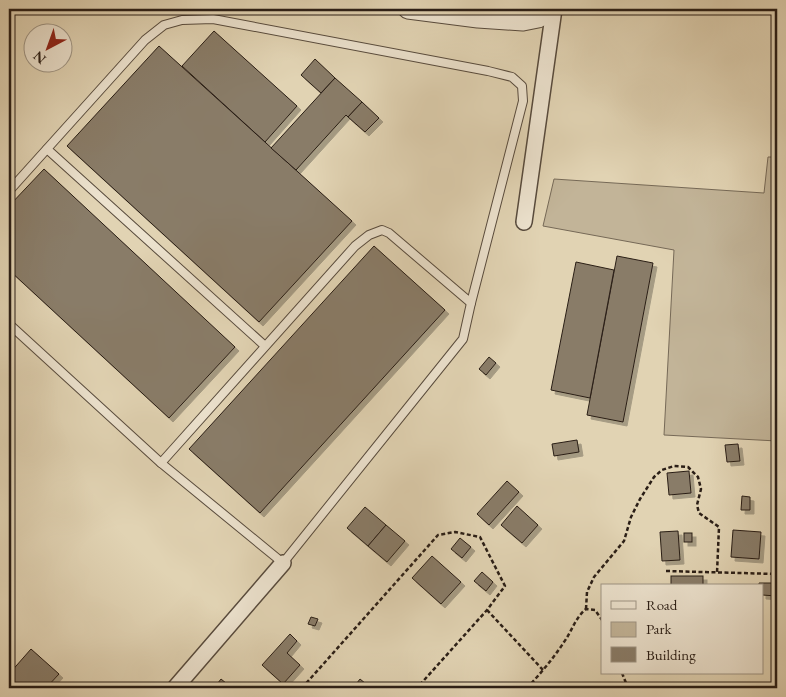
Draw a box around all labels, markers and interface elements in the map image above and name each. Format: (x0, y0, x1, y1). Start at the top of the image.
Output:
north arrow (22, 22, 72, 72)
text: N (29, 47, 50, 68)
legend (601, 584, 764, 674)
text: Road (646, 595, 678, 614)
text: Park (646, 619, 673, 638)
text: Building (646, 645, 696, 664)

